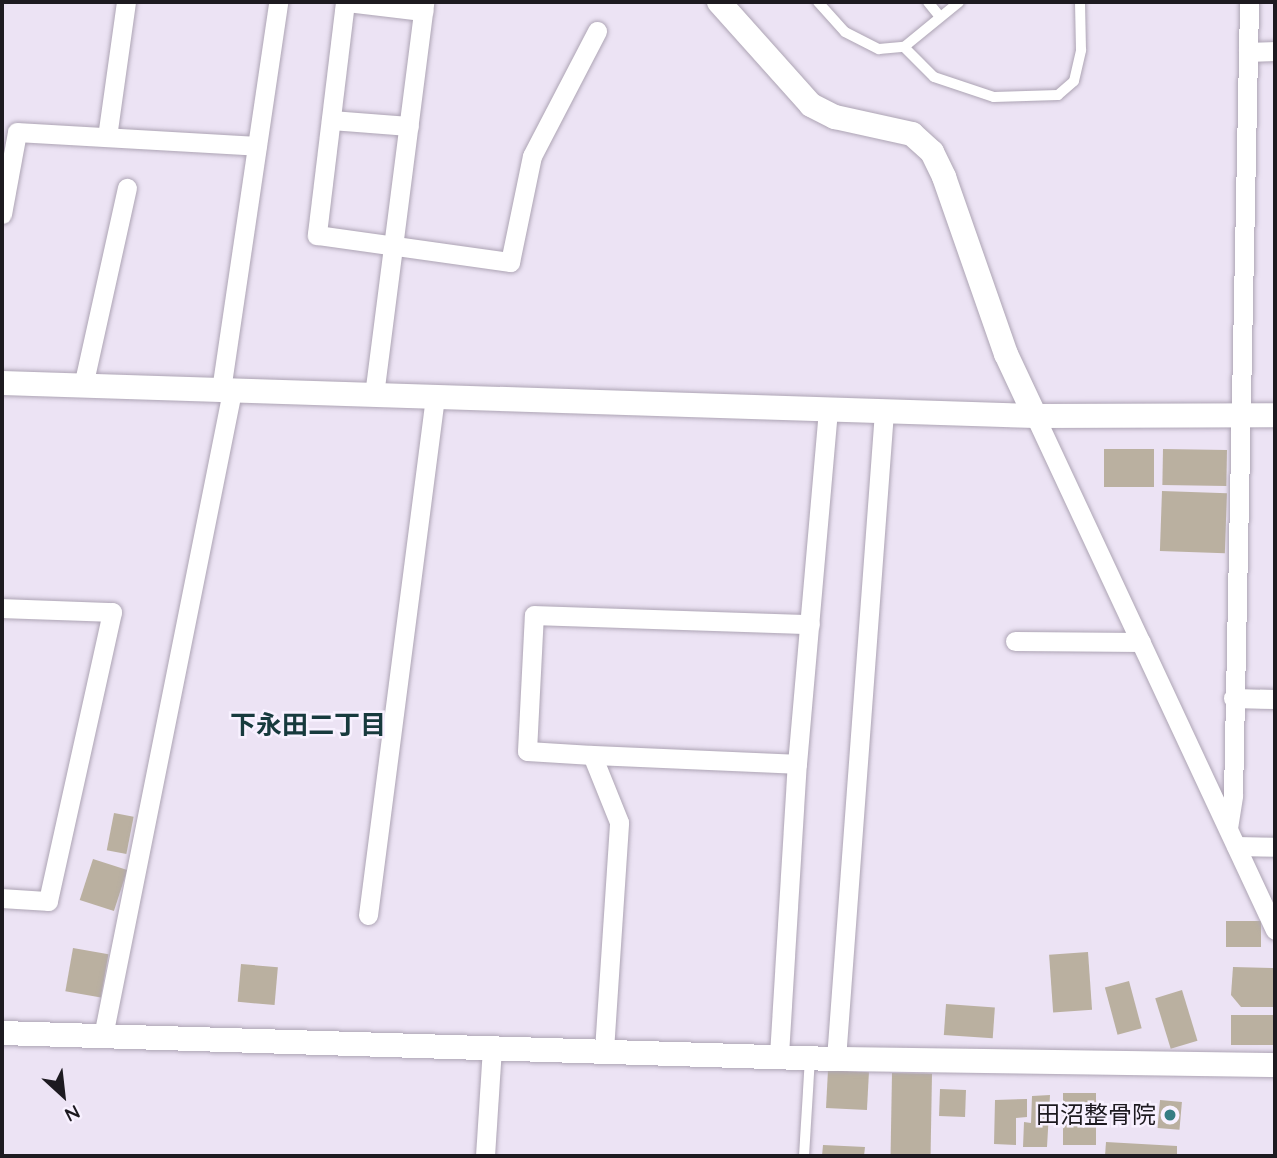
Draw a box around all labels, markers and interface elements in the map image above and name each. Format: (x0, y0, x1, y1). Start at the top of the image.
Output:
district label: 下永田二丁目 (230, 709, 386, 741)
north arrow (28, 1060, 98, 1130)
text: N (61, 1100, 84, 1128)
place label: 田沼整骨院 (1036, 1101, 1156, 1129)
marker: 田沼整骨院 (1162, 1107, 1178, 1123)

